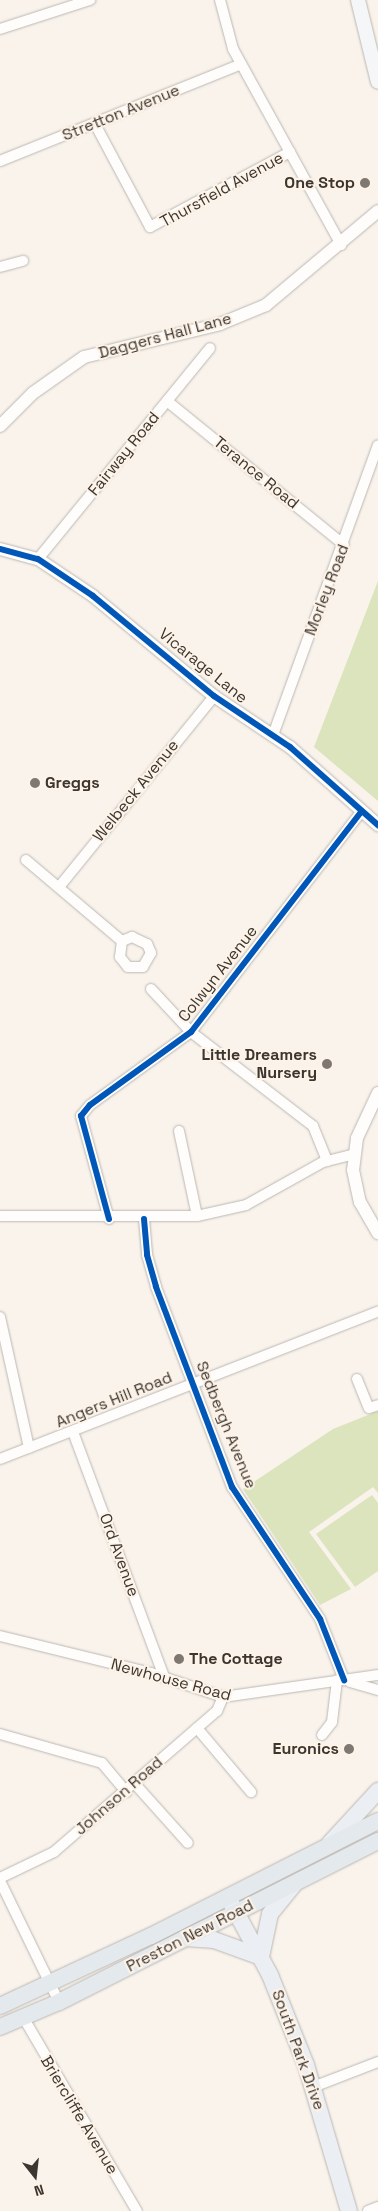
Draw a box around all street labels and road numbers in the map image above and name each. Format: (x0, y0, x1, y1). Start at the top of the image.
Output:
street label: Stretton Avenue (59, 81, 183, 145)
street label: Thursfield Avenue (157, 148, 287, 232)
street label: Daggers Hall Lane (96, 309, 234, 363)
street label: Fairway Road (84, 408, 164, 500)
street label: Terance Road (209, 433, 303, 513)
street label: Morley Road (301, 542, 353, 638)
street label: Vicarage Lane (155, 624, 251, 708)
street label: Welbeck Avenue (89, 736, 183, 846)
street label: Colwyn Avenue (174, 922, 262, 1026)
street label: Sedbergh Avenue (192, 1358, 260, 1492)
street label: Angers Hill Road (53, 1368, 175, 1432)
street label: Ord Avenue (95, 1511, 143, 1599)
street label: Newhouse Road (109, 1655, 233, 1705)
street label: Johnson Road (71, 1753, 167, 1839)
street label: Preston New Road (123, 1896, 257, 1976)
street label: South Park Drive (267, 1987, 329, 2113)
street label: Briercliffe Avenue (36, 2052, 122, 2178)

